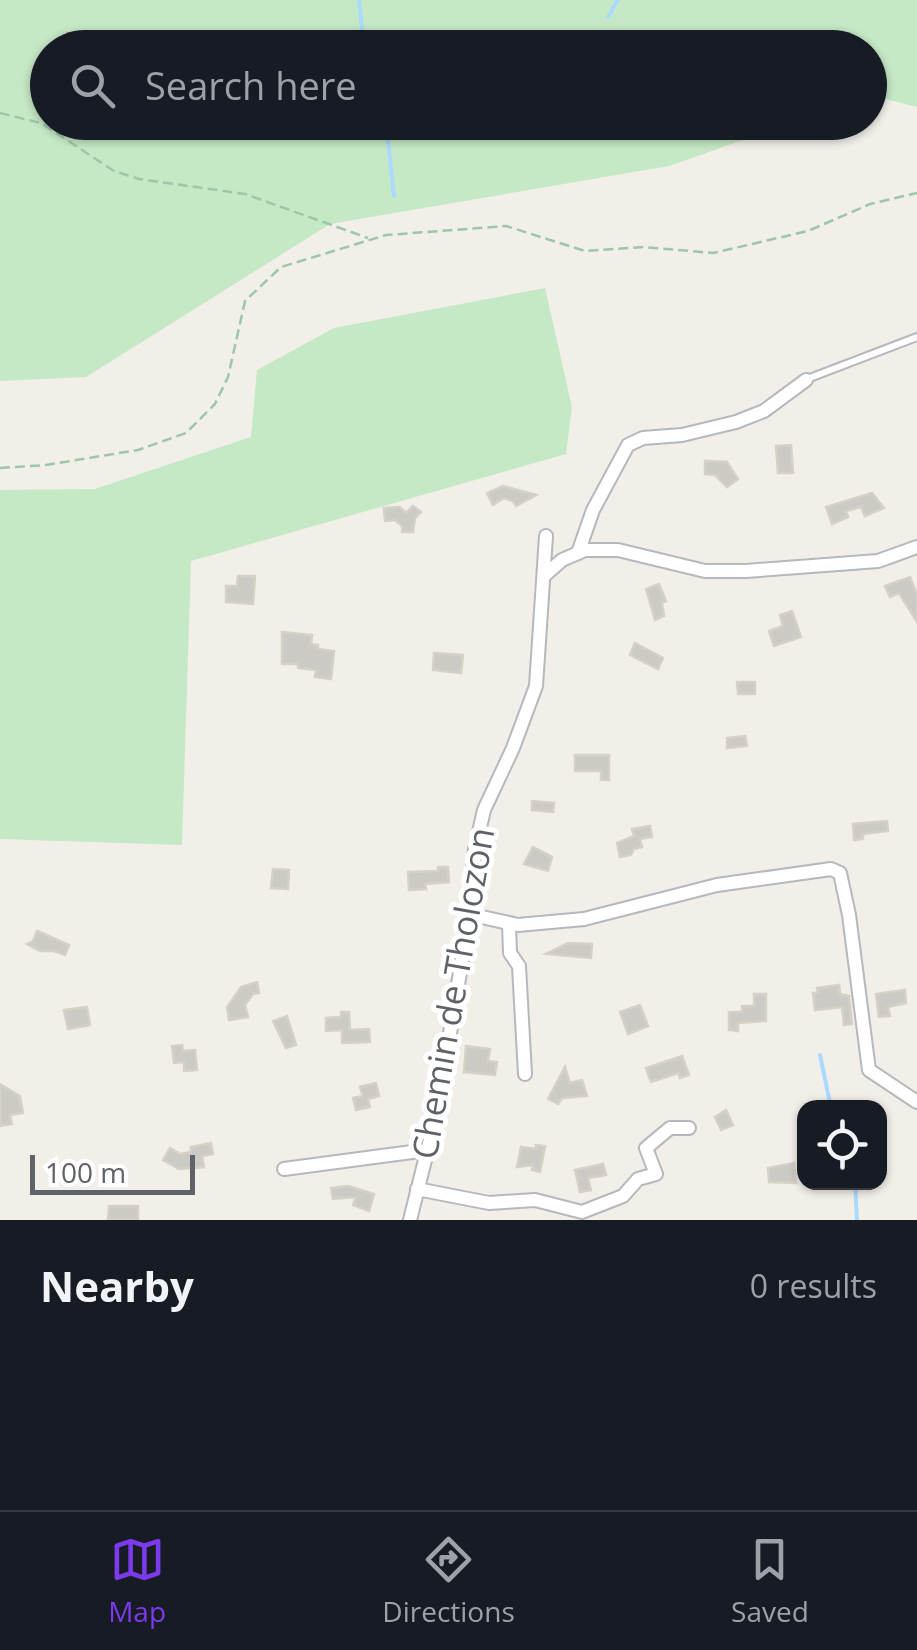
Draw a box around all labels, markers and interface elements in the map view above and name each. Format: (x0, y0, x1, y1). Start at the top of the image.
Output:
search box (30, 30, 887, 140)
icon: search (65, 58, 120, 113)
text: Search here (145, 59, 357, 111)
street label: Chemin de Tholozon (400, 824, 504, 1162)
map controls (797, 1100, 887, 1190)
button: locate (797, 1100, 887, 1190)
scale bar (30, 1150, 195, 1194)
text: 100 m (45, 1153, 126, 1191)
text: Nearby (40, 1257, 194, 1314)
text: 0 results (750, 1264, 877, 1307)
tab: Map (108, 1532, 166, 1630)
tab: Directions (382, 1532, 515, 1630)
tab: Saved (731, 1532, 809, 1630)

